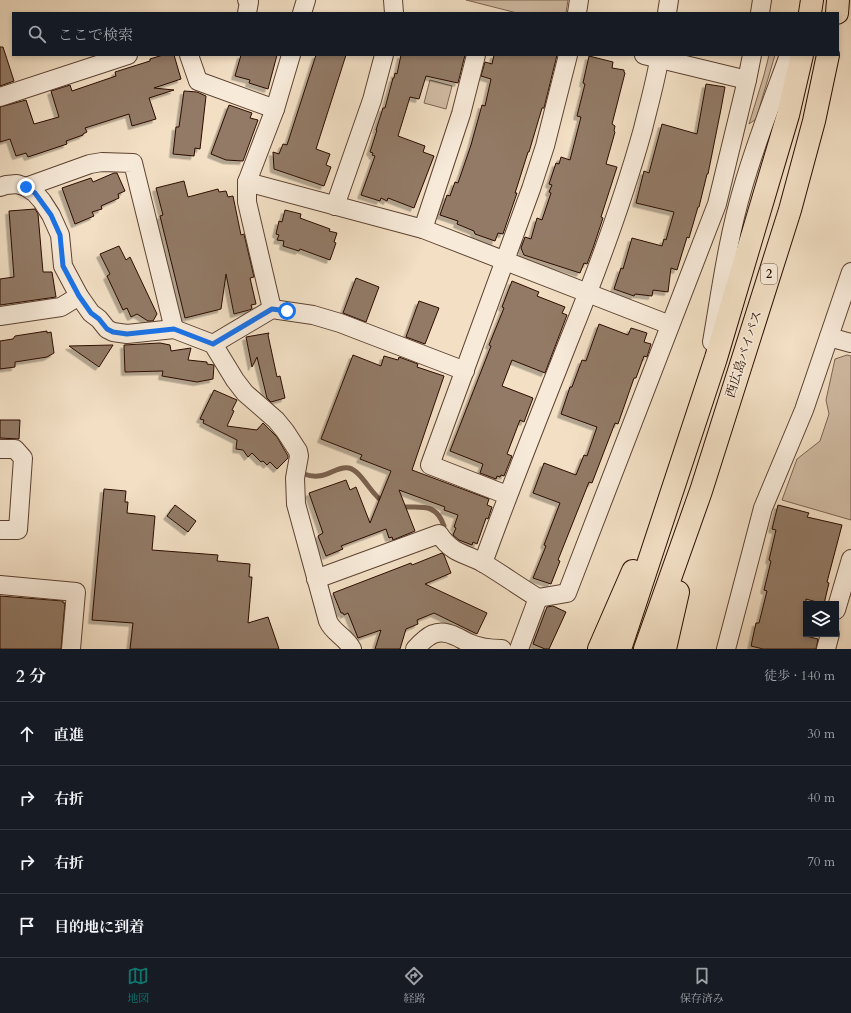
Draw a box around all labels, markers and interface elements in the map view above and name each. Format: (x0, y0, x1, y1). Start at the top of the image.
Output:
search box (12, 12, 839, 56)
icon: search (26, 23, 48, 45)
text: ここで検索 (58, 25, 133, 45)
route end (17, 178, 35, 196)
road number: 2 (761, 264, 777, 284)
route start (278, 302, 296, 320)
street label: 西広島バイパス (721, 308, 767, 400)
map controls (803, 601, 839, 637)
button: layers (803, 601, 839, 637)
text: 2 分 (16, 665, 46, 688)
text: 徒歩 · 140 m (764, 667, 835, 685)
icon: ahead (16, 723, 38, 745)
text: 直進 (54, 725, 84, 745)
text: 30 m (807, 725, 835, 743)
icon: right (16, 787, 38, 809)
text: 右折 (54, 789, 84, 809)
text: 40 m (807, 789, 835, 807)
icon: right (16, 851, 38, 873)
text: 右折 (54, 853, 84, 873)
text: 70 m (807, 853, 835, 871)
icon: arrive (16, 915, 38, 937)
text: 目的地に到着 (54, 917, 144, 937)
tab: 地図 (127, 965, 149, 1006)
tab: 経路 (403, 965, 425, 1006)
tab: 保存済み (680, 965, 724, 1006)

